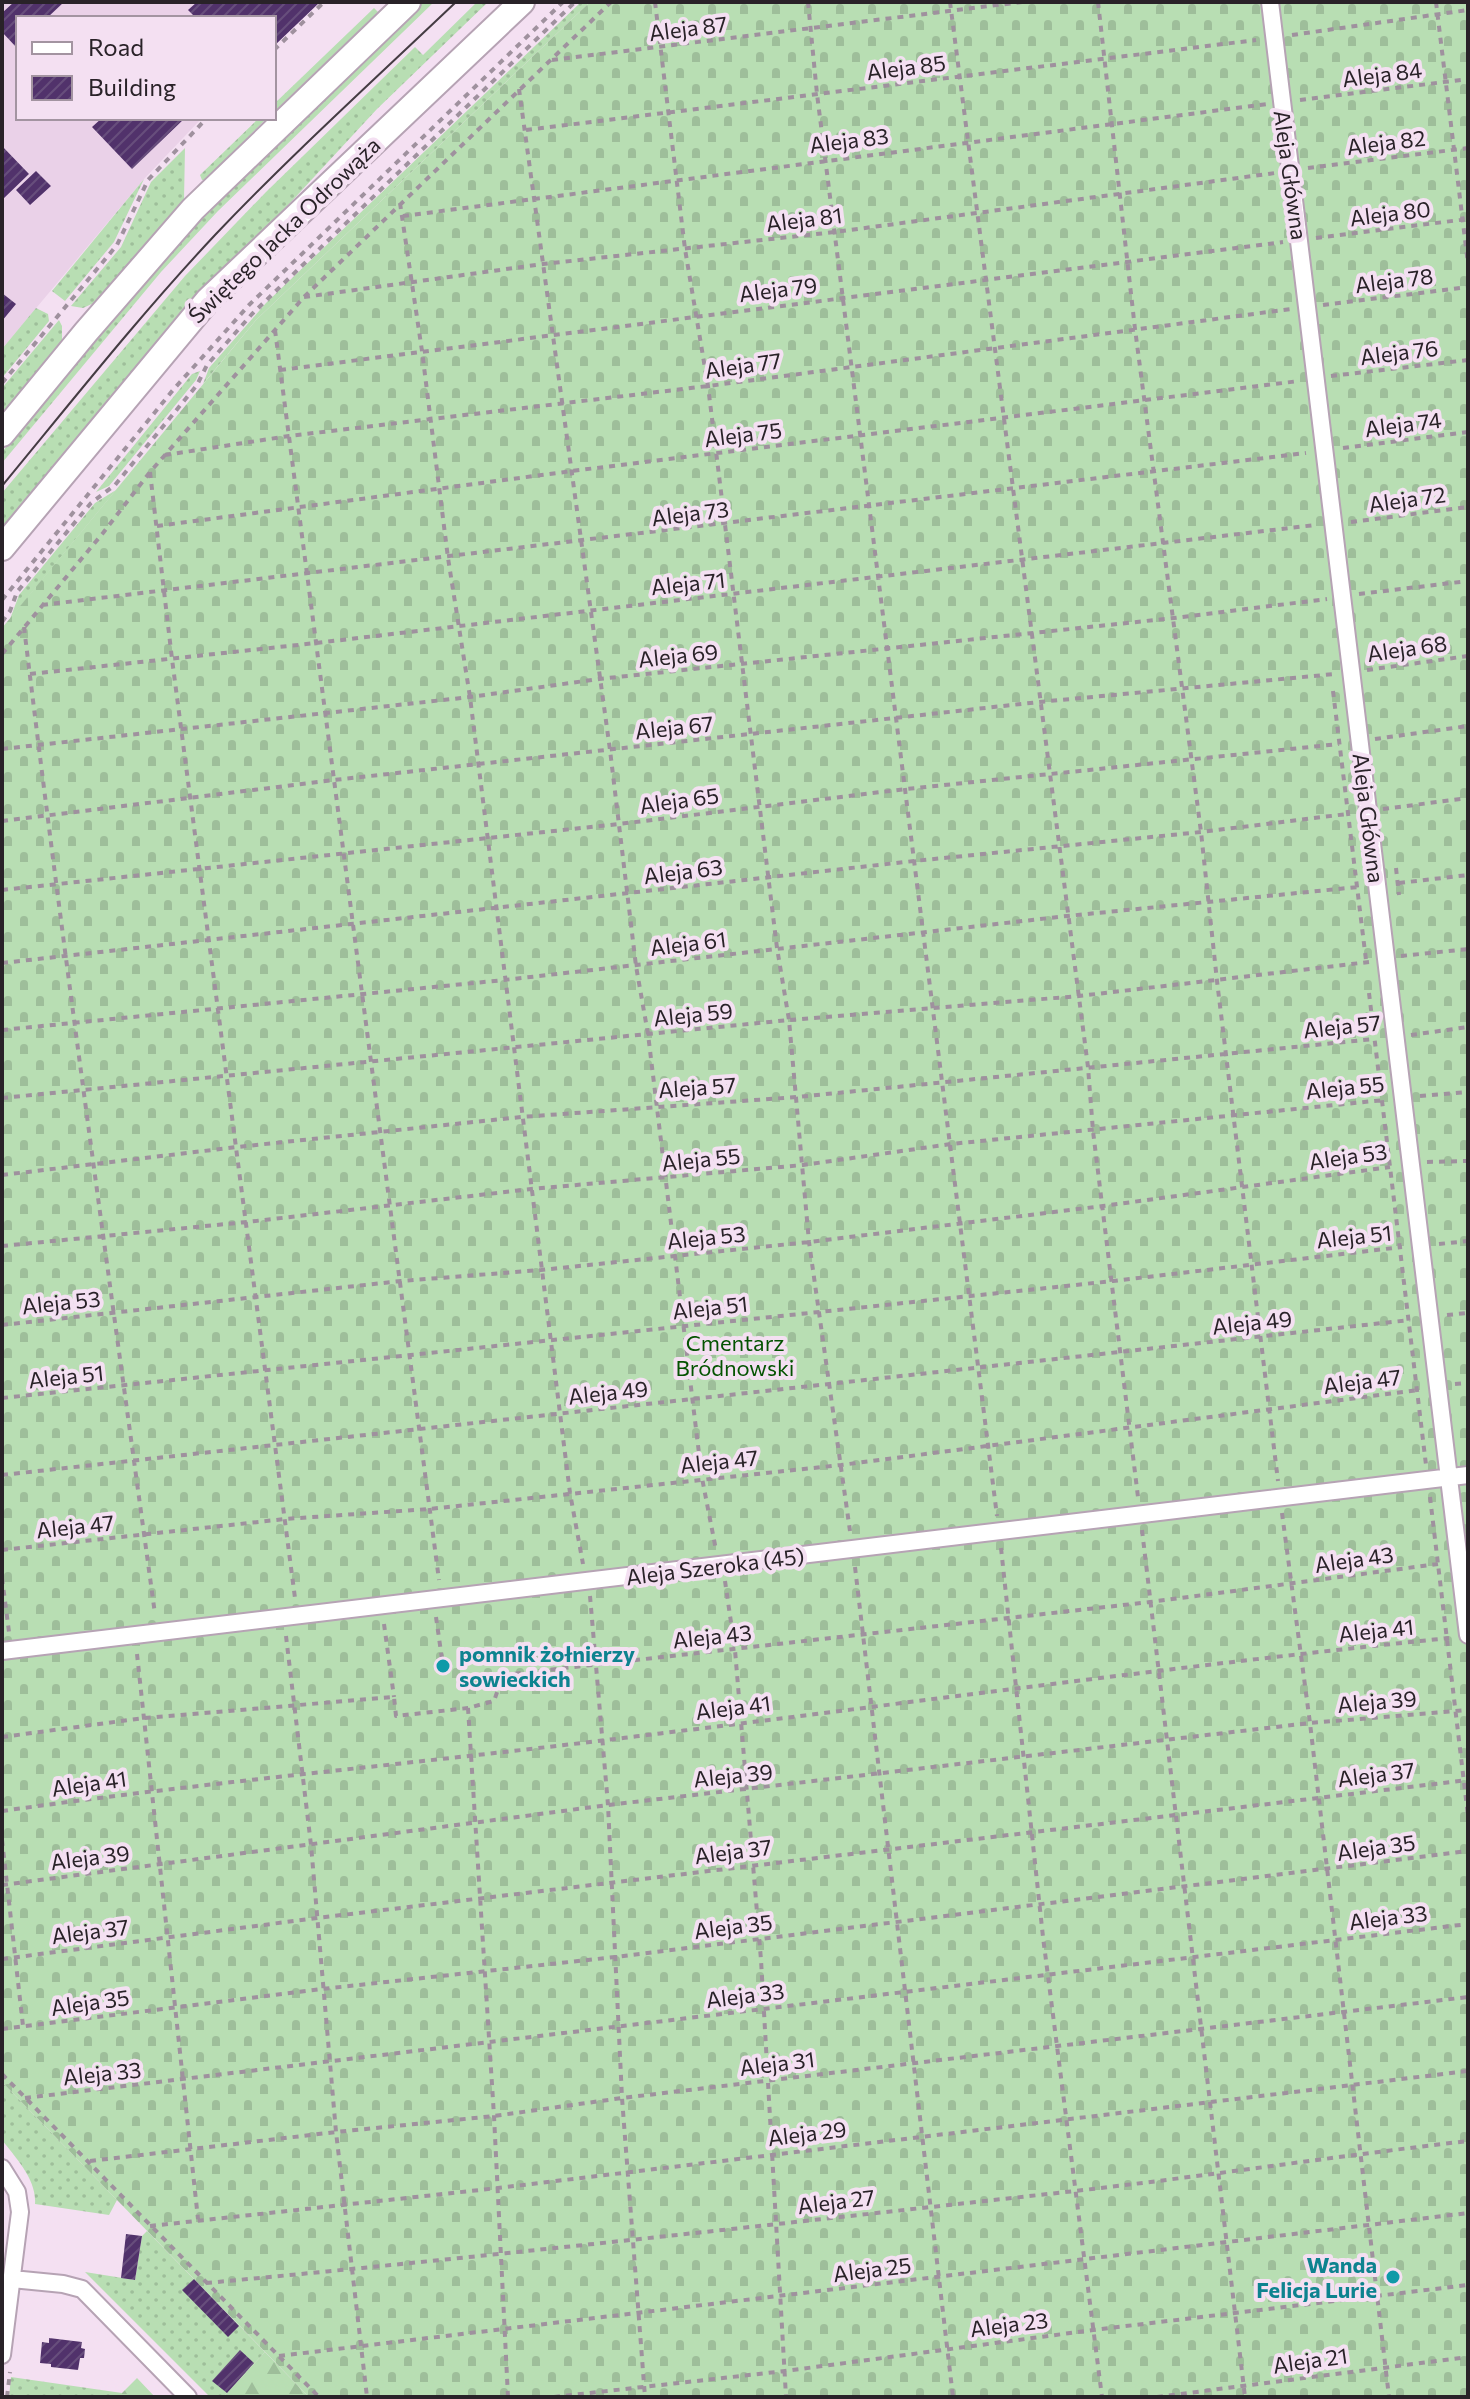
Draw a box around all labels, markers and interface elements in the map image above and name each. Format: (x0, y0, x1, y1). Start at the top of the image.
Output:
street label: Aleja 87 (647, 10, 729, 46)
legend (16, 16, 276, 120)
text: Road (88, 32, 144, 61)
street label: Aleja 85 (865, 49, 947, 85)
street label: Aleja 84 (1341, 56, 1423, 92)
text: Building (88, 72, 176, 101)
street label: Aleja Główna (1269, 108, 1313, 242)
street label: Aleja 83 (808, 122, 890, 158)
street label: Aleja 82 (1345, 124, 1427, 160)
street label: Świętego Jacka Odrowąża (182, 131, 386, 329)
street label: Aleja 80 (1348, 195, 1432, 231)
street label: Aleja 81 (764, 201, 844, 237)
street label: Aleja 78 (1353, 262, 1435, 298)
street label: Aleja 79 (737, 271, 819, 307)
street label: Aleja 76 (1358, 334, 1440, 370)
street label: Aleja 77 (703, 346, 783, 384)
street label: Aleja 74 (1363, 406, 1443, 442)
street label: Aleja 75 (703, 416, 783, 452)
street label: Aleja 72 (1367, 480, 1447, 518)
street label: Aleja 73 (650, 495, 730, 531)
street label: Aleja 71 (649, 566, 727, 600)
street label: Aleja 68 (1365, 629, 1449, 667)
street label: Aleja 69 (637, 637, 719, 673)
street label: Aleja 67 (634, 709, 714, 745)
street label: Aleja Główna (1348, 751, 1390, 885)
street label: Aleja 65 (638, 781, 720, 819)
street label: Aleja 63 (642, 853, 724, 889)
street label: Aleja 61 (648, 925, 728, 961)
street label: Aleja 59 (652, 996, 734, 1032)
street label: Aleja 57 (1302, 1008, 1382, 1044)
street label: Aleja 55 (1304, 1069, 1386, 1105)
street label: Aleja 57 (657, 1071, 737, 1103)
street label: Aleja 53 (1307, 1137, 1389, 1175)
street label: Aleja 55 (660, 1141, 742, 1177)
street label: Aleja 53 (665, 1219, 747, 1255)
street label: Aleja 51 (1315, 1219, 1393, 1253)
street label: Aleja 53 (20, 1284, 102, 1320)
street label: Aleja 51 (671, 1290, 749, 1324)
street label: Aleja 49 (1211, 1304, 1293, 1340)
park label: Cmentarz Bródnowski (676, 1329, 794, 1381)
street label: Aleja 51 (27, 1359, 105, 1393)
street label: Aleja 47 (1322, 1363, 1402, 1399)
street label: Aleja 49 (567, 1374, 649, 1410)
street label: Aleja 47 (679, 1443, 759, 1479)
street label: Aleja 47 (35, 1508, 115, 1544)
street label: Aleja 43 (1313, 1540, 1395, 1578)
street label: Aleja Szeroka (45) (624, 1542, 806, 1590)
street label: Aleja 41 (1337, 1613, 1415, 1647)
street label: Aleja 43 (671, 1618, 753, 1654)
place label: pomnik żołnierzy sowieckich (459, 1640, 635, 1692)
marker: pomnik żołnierzy sowieckich (434, 1657, 452, 1675)
street label: Aleja 39 (1336, 1684, 1418, 1718)
street label: Aleja 41 (694, 1689, 772, 1725)
street label: Aleja 37 (1336, 1756, 1416, 1792)
street label: Aleja 39 (692, 1757, 774, 1793)
street label: Aleja 41 (50, 1764, 128, 1802)
street label: Aleja 35 (1335, 1828, 1417, 1866)
street label: Aleja 37 (693, 1833, 773, 1869)
street label: Aleja 39 (49, 1839, 131, 1875)
street label: Aleja 33 (1347, 1899, 1429, 1935)
street label: Aleja 35 (692, 1908, 774, 1944)
street label: Aleja 37 (50, 1913, 130, 1949)
street label: Aleja 33 (704, 1977, 786, 2013)
street label: Aleja 35 (49, 1983, 131, 2021)
street label: Aleja 31 (738, 2045, 816, 2081)
street label: Aleja 33 (61, 2055, 143, 2091)
street label: Aleja 29 (766, 2115, 848, 2151)
street label: Aleja 27 (796, 2183, 876, 2219)
street label: Aleja 25 (831, 2251, 913, 2287)
place label: Wanda Felicja Lurie (1256, 2251, 1377, 2303)
marker: Wanda Felicja Lurie (1384, 2268, 1402, 2286)
street label: Aleja 23 (968, 2306, 1050, 2342)
street label: Aleja 21 (1271, 2341, 1349, 2379)

